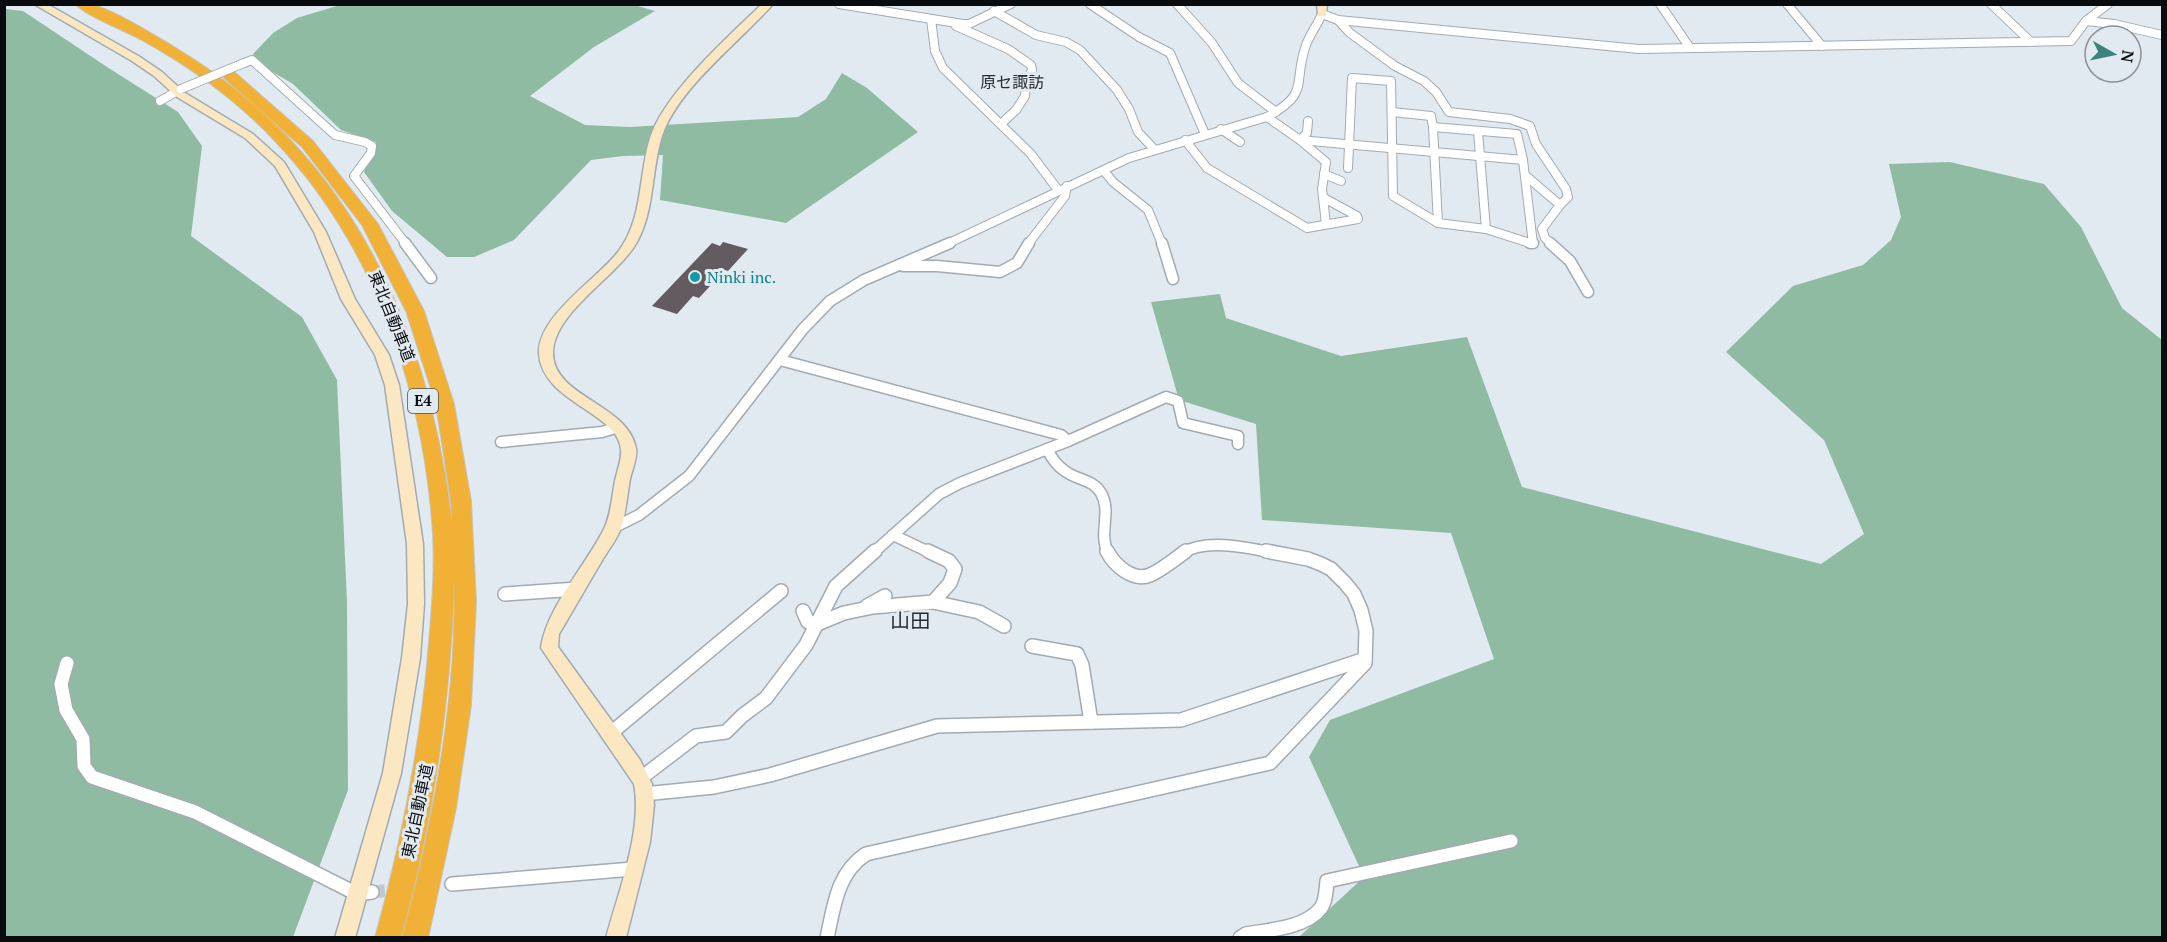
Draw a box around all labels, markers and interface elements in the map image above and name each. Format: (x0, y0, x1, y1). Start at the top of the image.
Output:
north arrow (2083, 24, 2143, 84)
text: N (2116, 49, 2140, 64)
district label: 原セ諏訪 (980, 71, 1044, 93)
place label: Ninki inc. (707, 266, 776, 288)
street label: 東北自動車道 (364, 267, 420, 365)
marker: Ninki inc. (688, 270, 702, 284)
road number: E4 (408, 389, 438, 413)
district label: 山田 (890, 607, 930, 634)
street label: 東北自動車道 (396, 762, 438, 860)

